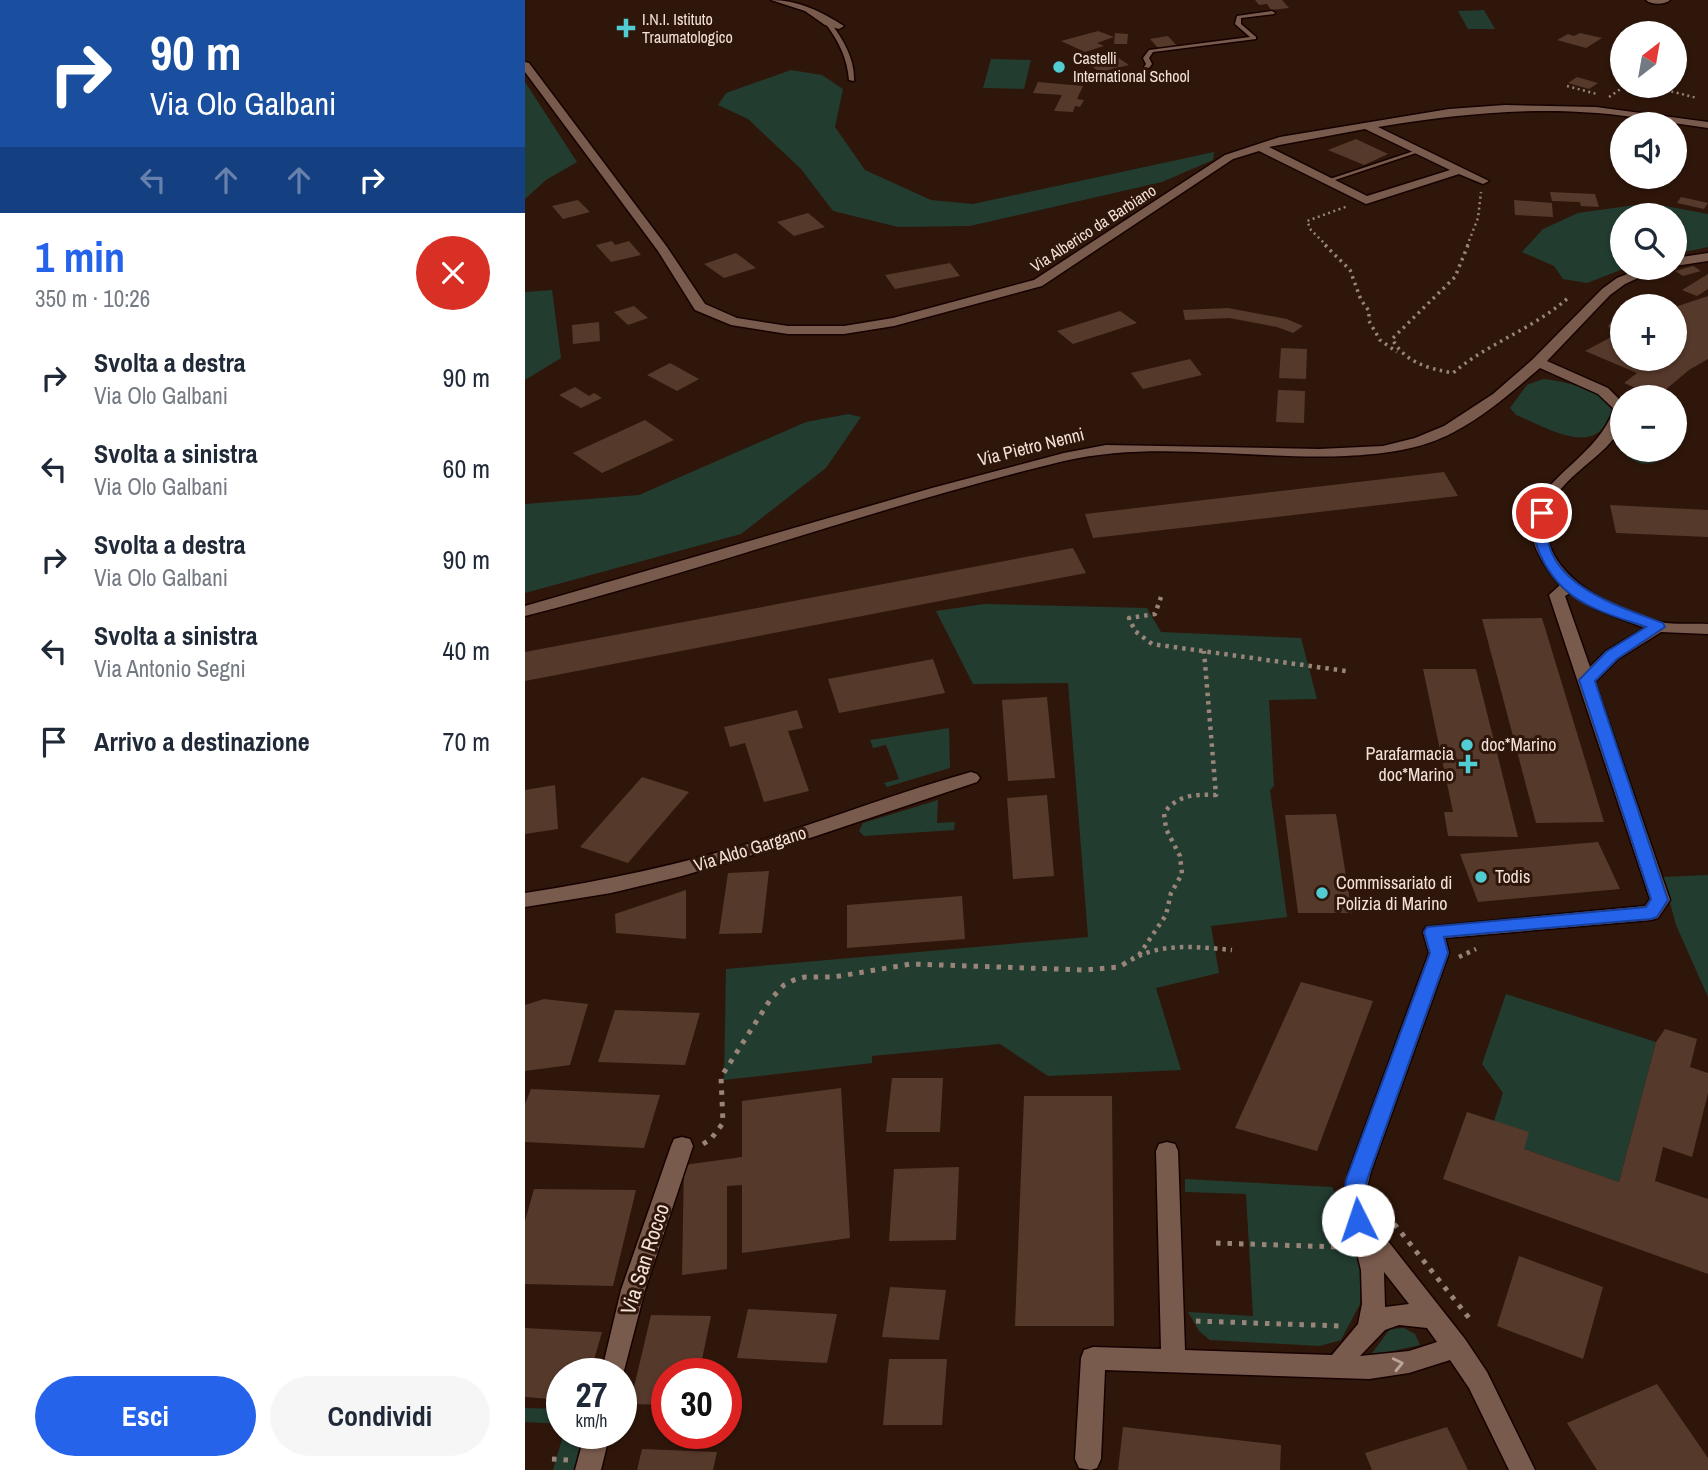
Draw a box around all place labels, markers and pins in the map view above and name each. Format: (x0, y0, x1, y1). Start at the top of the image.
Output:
place label: I.N.I. Istituto Traumatologico (642, 8, 733, 48)
marker: I.N.I. Istituto Traumatologico (616, 18, 636, 38)
place label: Castelli International School (1073, 47, 1190, 87)
marker: Castelli International School (1051, 59, 1067, 75)
pin (1512, 483, 1572, 543)
place label: doc*Marino (1481, 732, 1556, 757)
marker: doc*Marino (1459, 737, 1475, 753)
place label: Parafarmacia doc*Marino (1365, 741, 1454, 787)
marker: Parafarmacia doc*Marino (1460, 756, 1476, 772)
place label: Todis (1495, 864, 1530, 889)
marker: Todis (1473, 869, 1489, 885)
place label: Commissariato di Polizia di Marino (1336, 870, 1452, 916)
marker: Commissariato di Polizia di Marino (1314, 885, 1330, 901)

